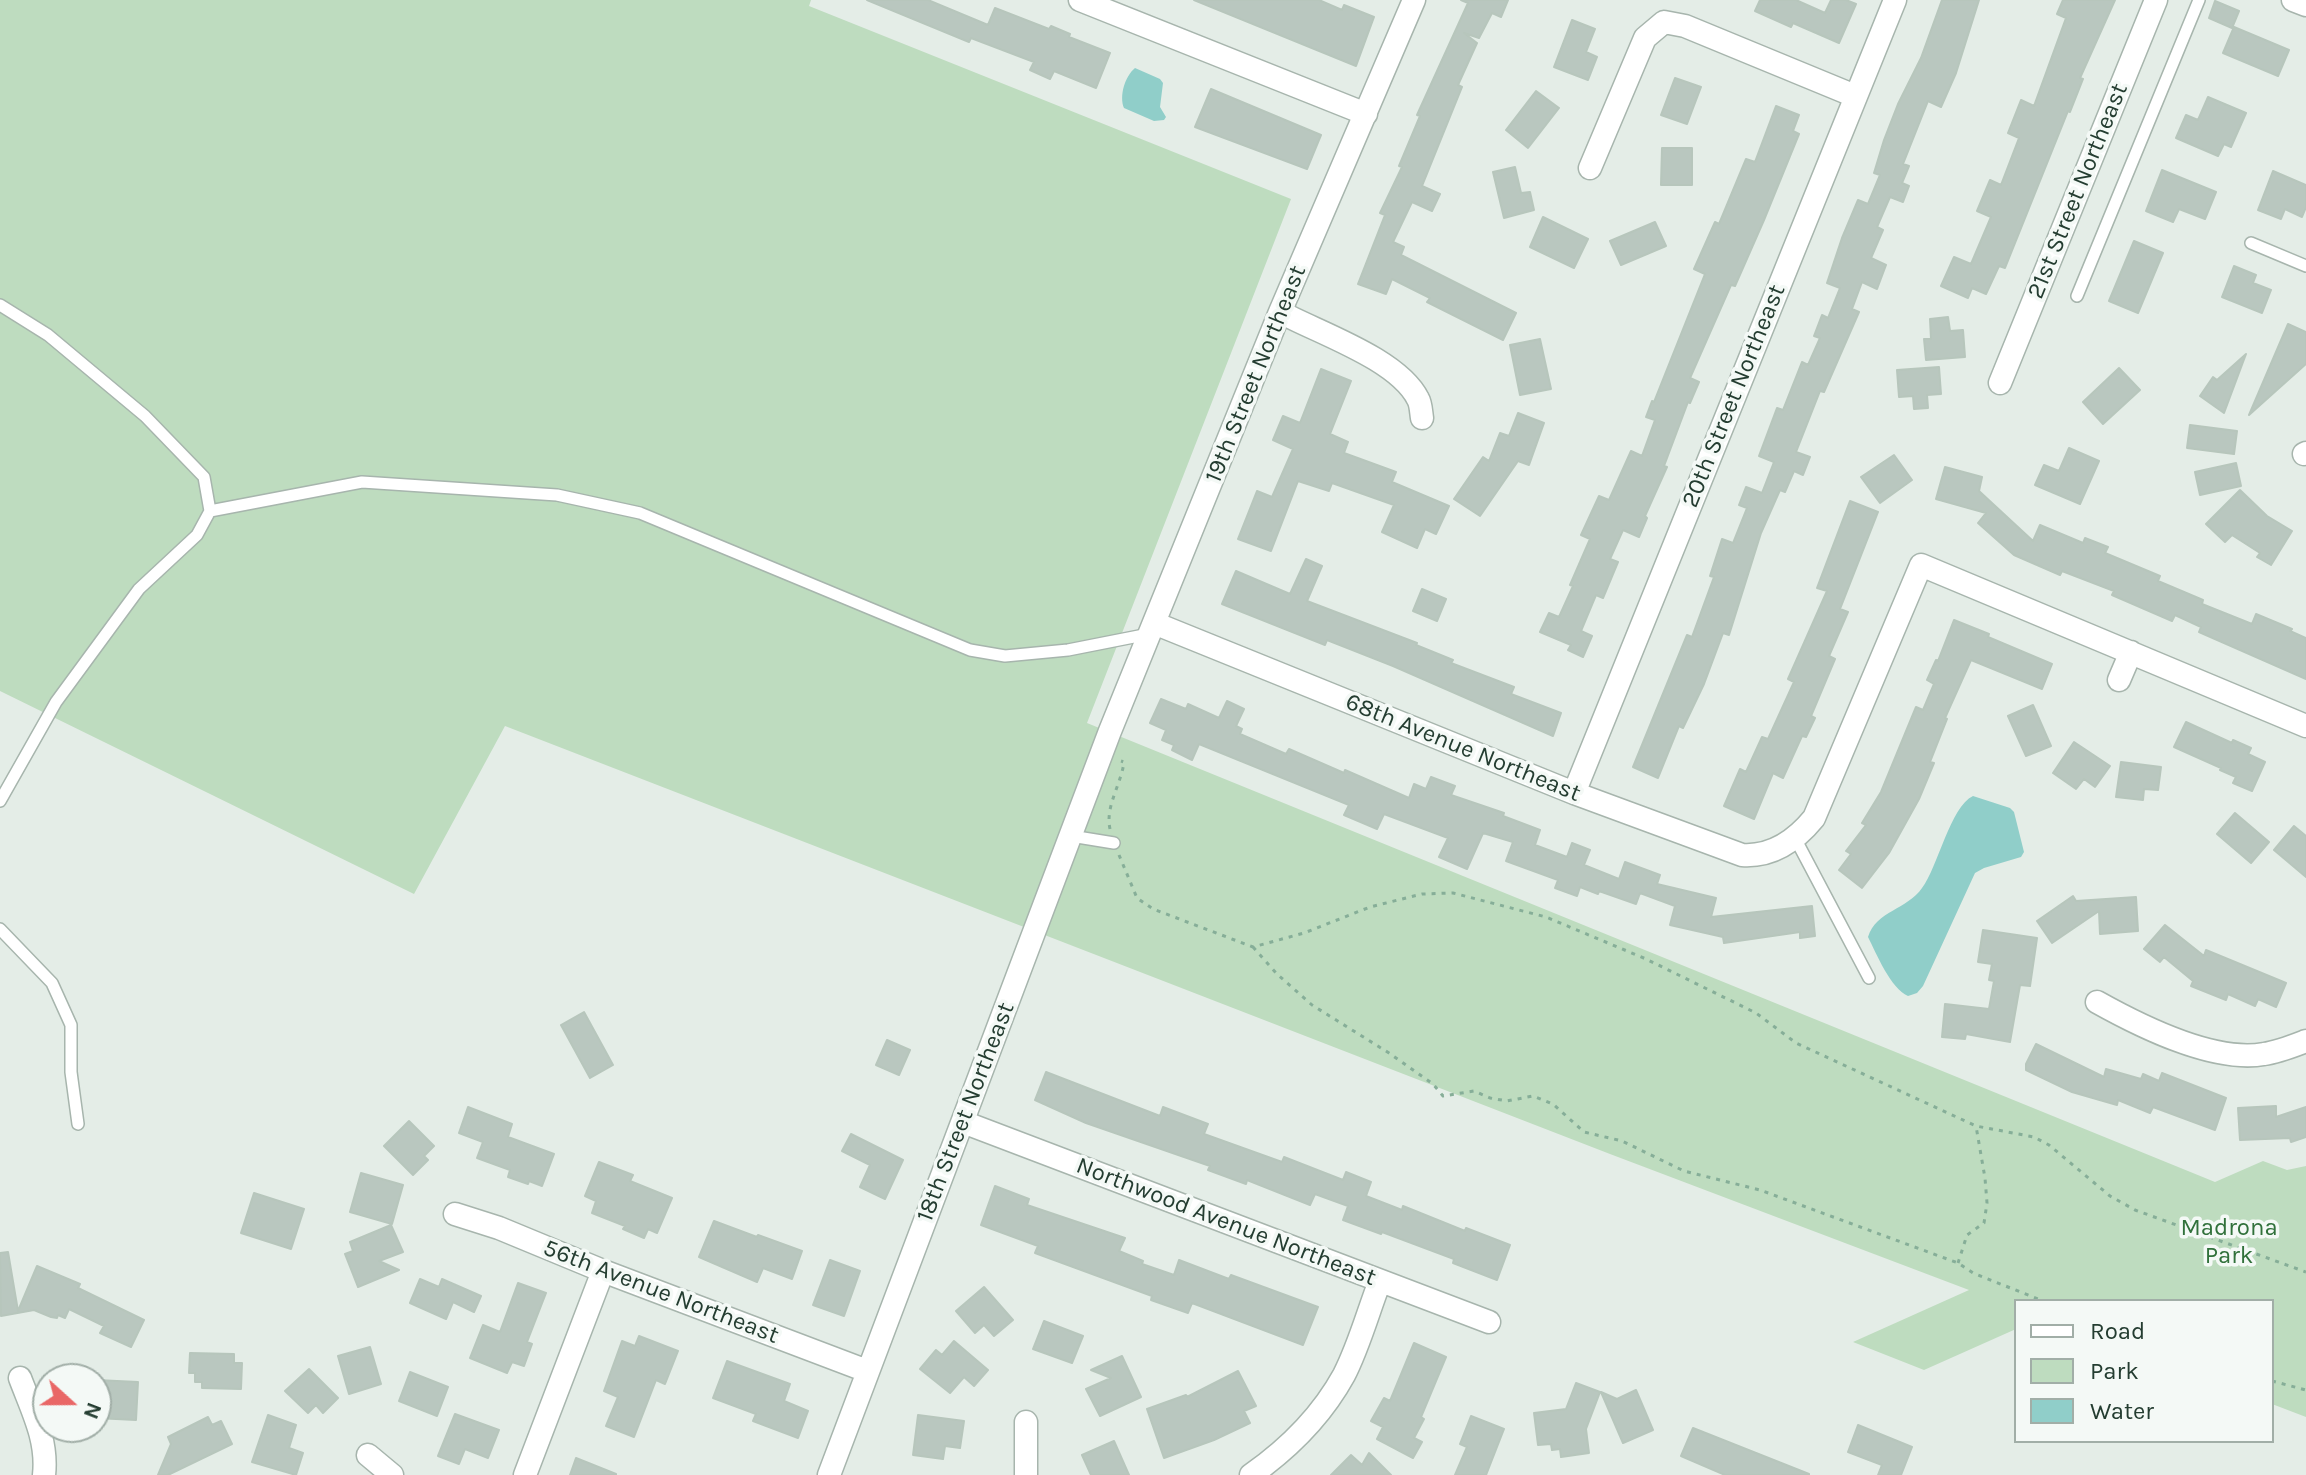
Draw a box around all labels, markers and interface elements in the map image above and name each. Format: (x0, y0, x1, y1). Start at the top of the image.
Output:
street label: 21st Street Northeast (2022, 79, 2134, 303)
street label: 19th Street Northeast (1199, 261, 1313, 487)
street label: 20th Street Northeast (1676, 280, 1792, 512)
street label: 68th Avenue Northeast (1341, 688, 1585, 808)
street label: 18th Street Northeast (911, 998, 1021, 1226)
street label: Northwood Avenue Northeast (1072, 1151, 1380, 1293)
park label: Madrona Park (2180, 1214, 2278, 1270)
street label: 56th Avenue Northeast (539, 1234, 783, 1350)
legend (2014, 1299, 2274, 1443)
text: Road (2090, 1317, 2145, 1345)
text: Park (2090, 1357, 2139, 1385)
north arrow (32, 1363, 112, 1443)
text: Water (2090, 1397, 2154, 1425)
text: N (78, 1399, 108, 1423)

